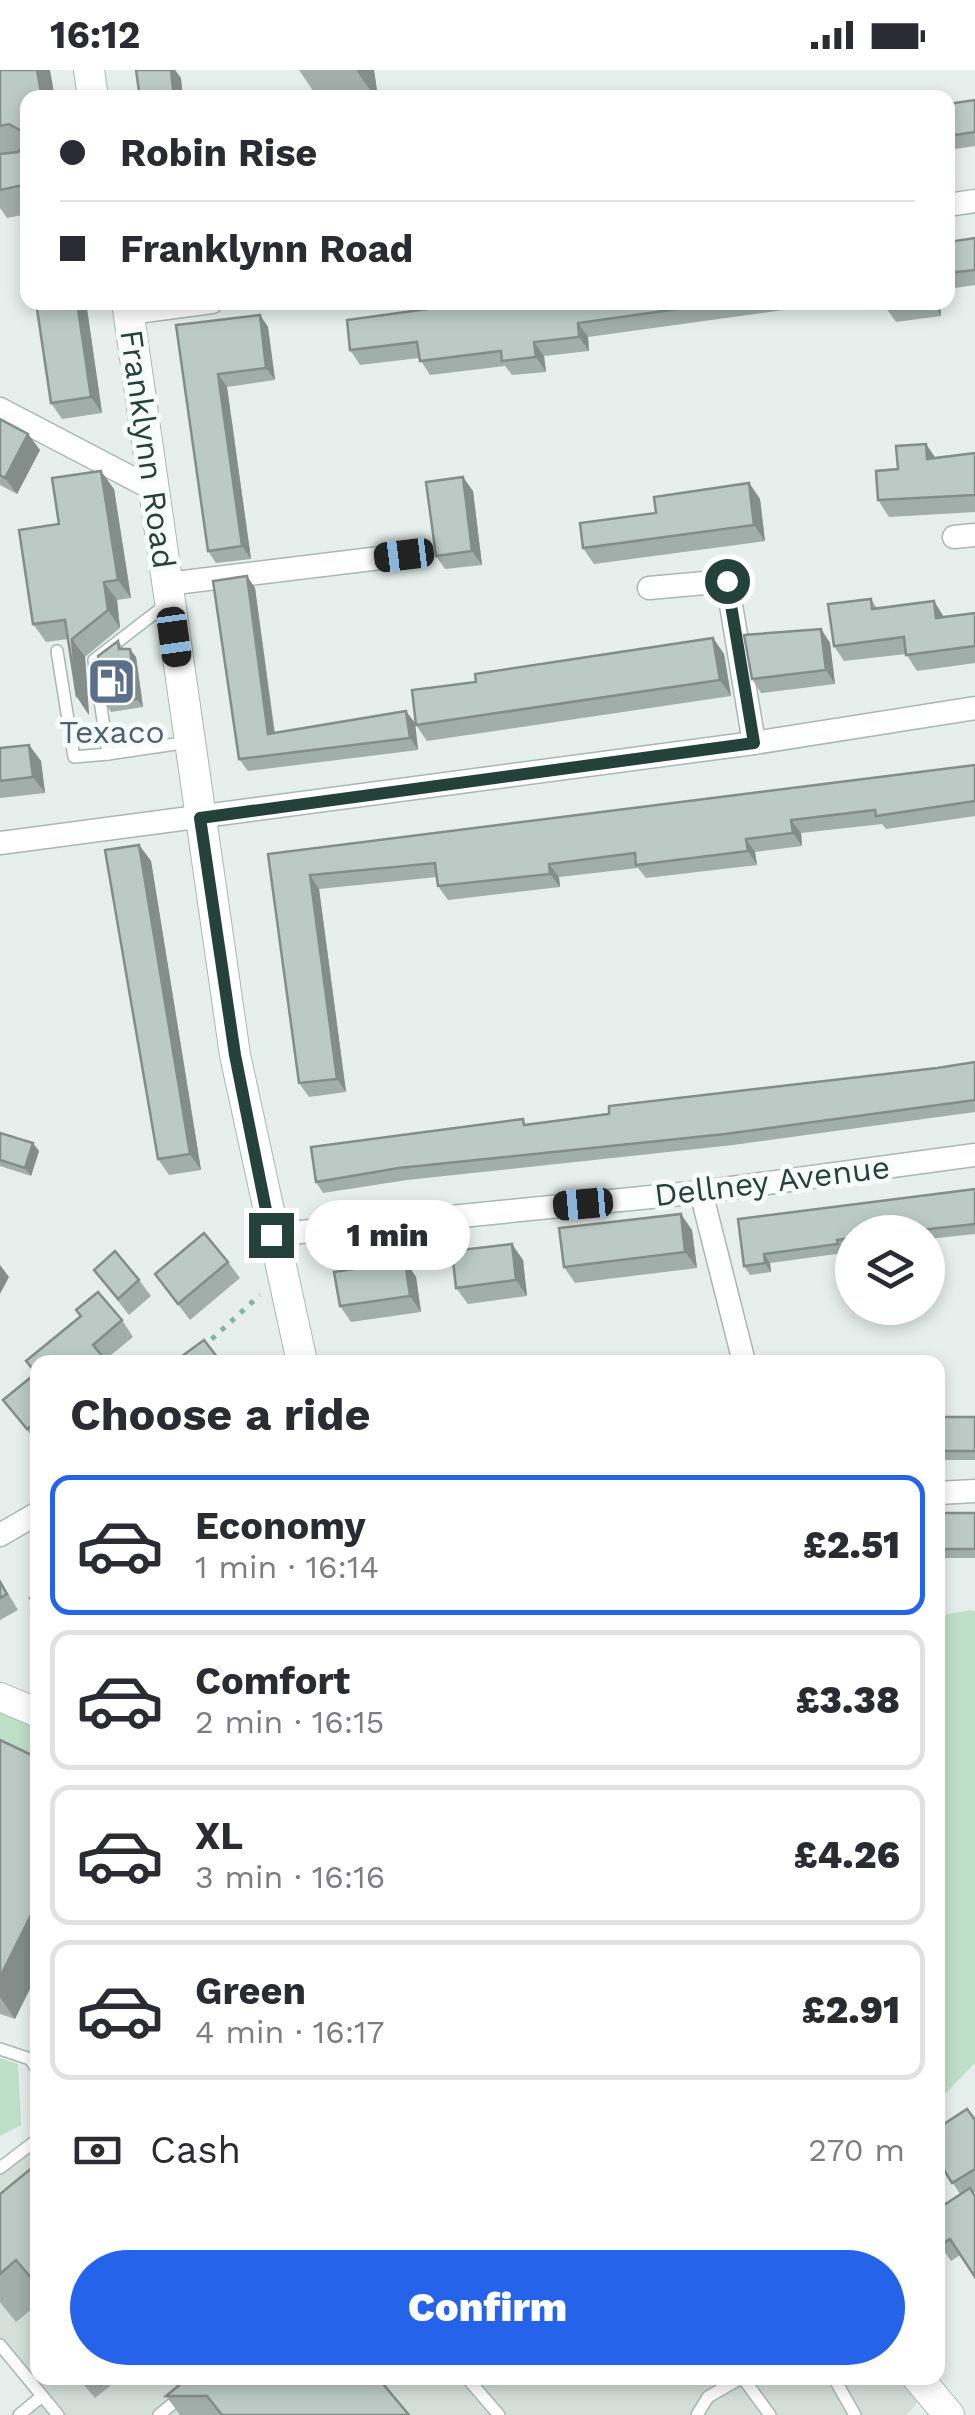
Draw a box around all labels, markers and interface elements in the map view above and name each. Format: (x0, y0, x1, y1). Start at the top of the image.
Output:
text: 16:12 (50, 13, 140, 57)
text: Robin Rise (120, 131, 317, 175)
text: Franklynn Road (120, 227, 413, 271)
street label: Franklynn Road (112, 327, 184, 571)
car (372, 536, 436, 574)
route start (705, 559, 750, 604)
car (155, 605, 193, 669)
fuel station icon: Texaco (86, 656, 138, 708)
place label: Texaco (59, 713, 165, 751)
street label: Dellney Avenue (652, 1148, 892, 1214)
car (552, 1186, 614, 1222)
callout: 1 min (306, 1200, 471, 1270)
route end (249, 1213, 294, 1258)
map controls (835, 1215, 945, 1325)
button: layers (835, 1215, 945, 1325)
text: 1 min (346, 1216, 429, 1254)
text: Choose a ride (70, 1388, 370, 1441)
icon: car (75, 1500, 165, 1590)
text: Economy (195, 1504, 366, 1548)
text: £2.51 (803, 1523, 900, 1567)
text: 1 min · 16:14 (195, 1548, 379, 1586)
icon: car (75, 1655, 165, 1745)
text: Comfort (195, 1659, 350, 1703)
text: £3.38 (796, 1678, 900, 1722)
text: 2 min · 16:15 (195, 1703, 384, 1741)
icon: car (75, 1810, 165, 1900)
text: XL (195, 1814, 243, 1858)
text: £4.26 (794, 1833, 900, 1877)
text: 3 min · 16:16 (195, 1858, 385, 1896)
icon: car (75, 1965, 165, 2055)
text: Green (195, 1969, 306, 2013)
text: £2.91 (802, 1988, 900, 2032)
text: 4 min · 16:17 (195, 2013, 385, 2051)
icon: cash (70, 2123, 125, 2178)
text: Cash (150, 2128, 241, 2172)
text: 270 m (808, 2131, 905, 2169)
button: Confirm (70, 2250, 905, 2365)

